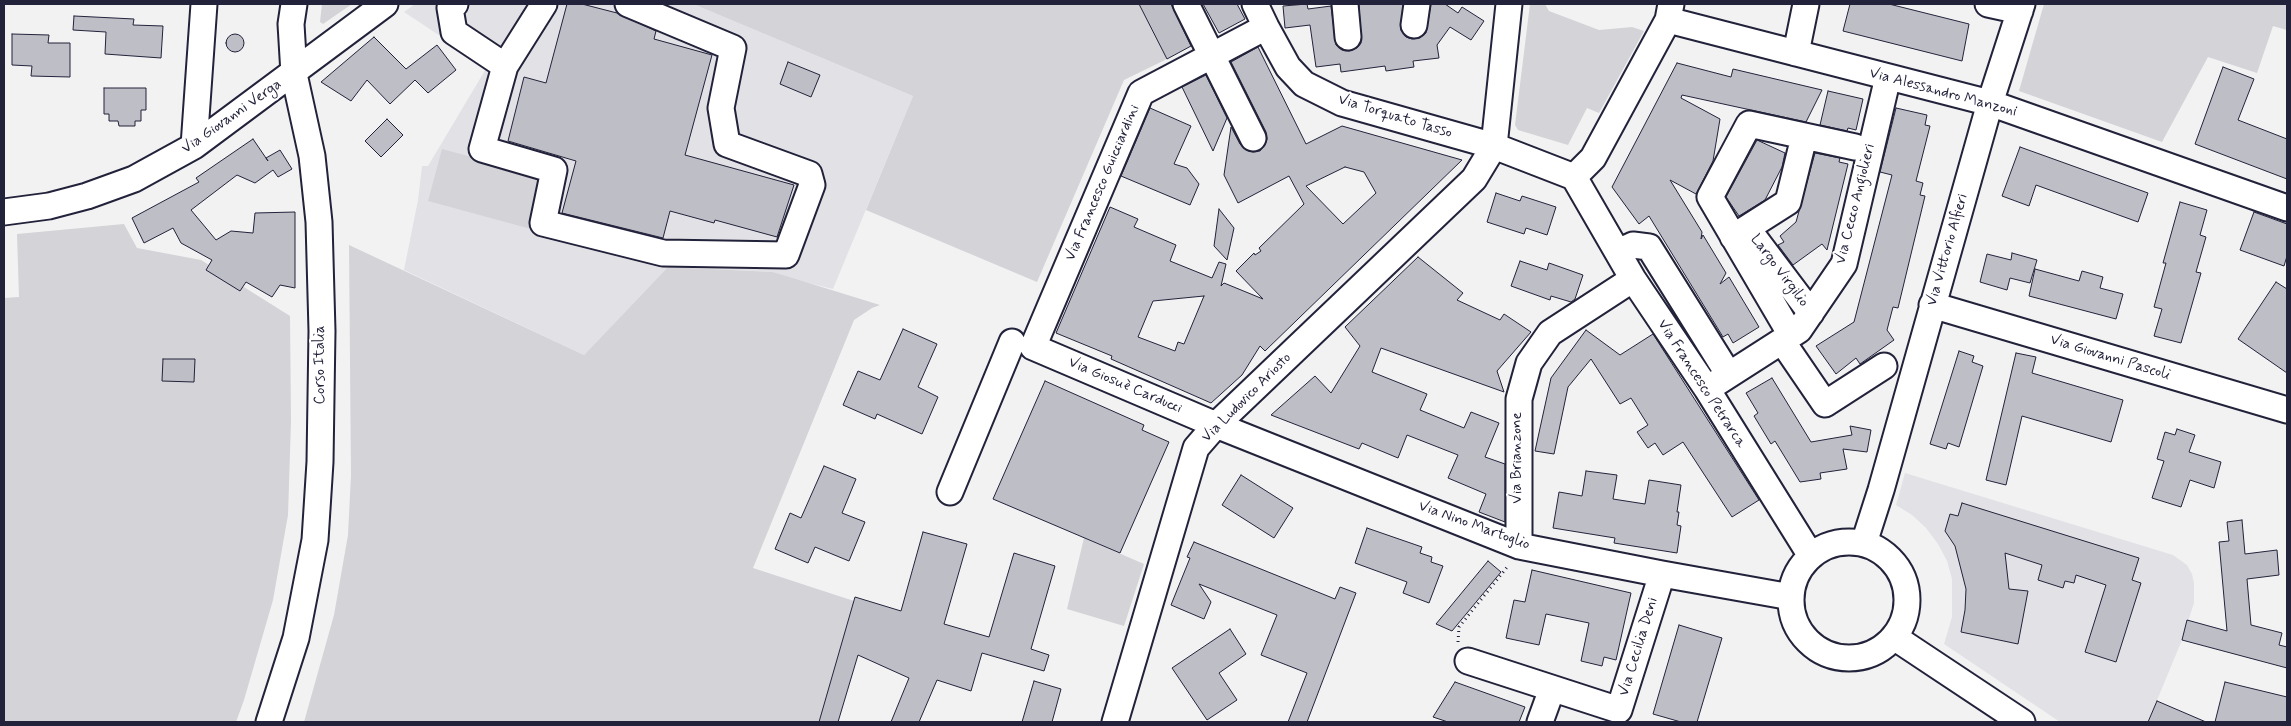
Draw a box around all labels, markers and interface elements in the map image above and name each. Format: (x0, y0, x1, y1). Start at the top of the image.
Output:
street label: Via Alessandro Manzoni (1867, 65, 2019, 121)
street label: Via Giovanni Verga (179, 76, 285, 158)
street label: Via Torquato Tasso (1336, 91, 1454, 143)
street label: Via Francesco Guicciardini (1062, 102, 1144, 264)
street label: Via Cecco Angiolieri (1832, 142, 1880, 266)
street label: Via Vittorio Alfieri (1923, 192, 1973, 308)
street label: Largo Virgilio (1746, 231, 1812, 311)
street label: Via Francesco Petrarca (1653, 316, 1749, 452)
street label: Corso Italia (312, 325, 330, 405)
street label: Via Giovanni Pascoli (2048, 331, 2172, 385)
street label: Via Ludovico Ariosto (1198, 349, 1296, 447)
street label: Via Giosuè Carducci (1065, 354, 1185, 418)
street label: Via Brianzone (1509, 412, 1527, 504)
street label: Via Nino Martoglio (1416, 497, 1532, 555)
street label: Via Cecilia Deni (1615, 595, 1663, 699)

